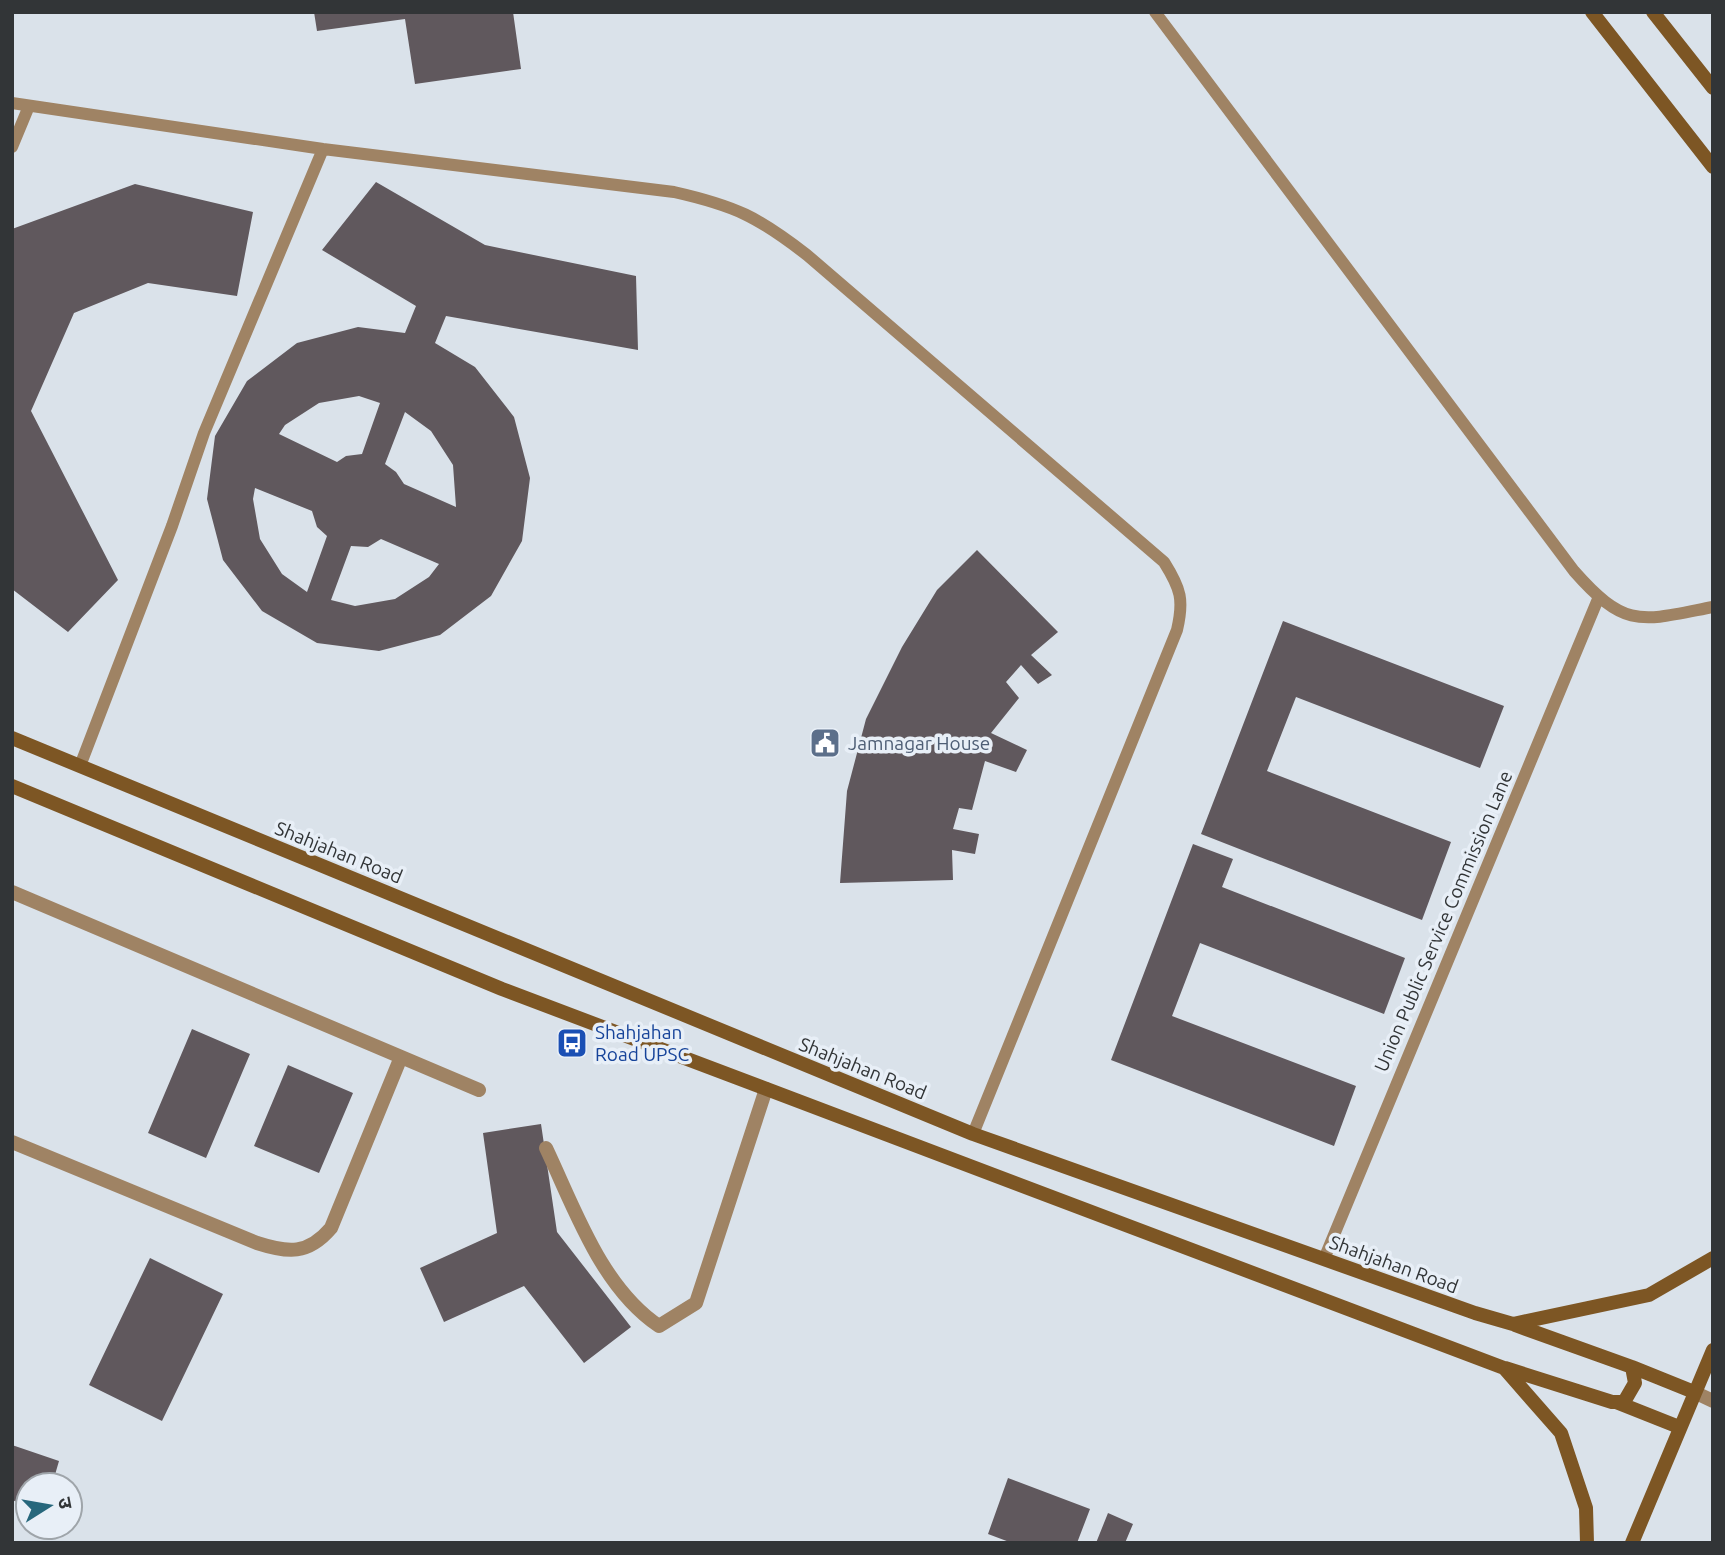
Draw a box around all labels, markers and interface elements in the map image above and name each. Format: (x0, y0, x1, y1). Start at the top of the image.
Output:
public building icon: Jamnagar House (808, 726, 842, 760)
place label: Jamnagar House (848, 732, 990, 754)
street label: Union Public Service Commission Lane (1369, 767, 1517, 1075)
street label: Shahjahan Road (272, 816, 406, 888)
place label: Shahjahan Road UPSC (595, 1021, 689, 1065)
bus stop icon: Shahjahan Road UPSC (555, 1026, 589, 1060)
street label: Shahjahan Road (796, 1032, 930, 1104)
street label: Shahjahan Road (1327, 1231, 1461, 1297)
north arrow (14, 1471, 84, 1541)
text: उ (54, 1495, 78, 1511)

